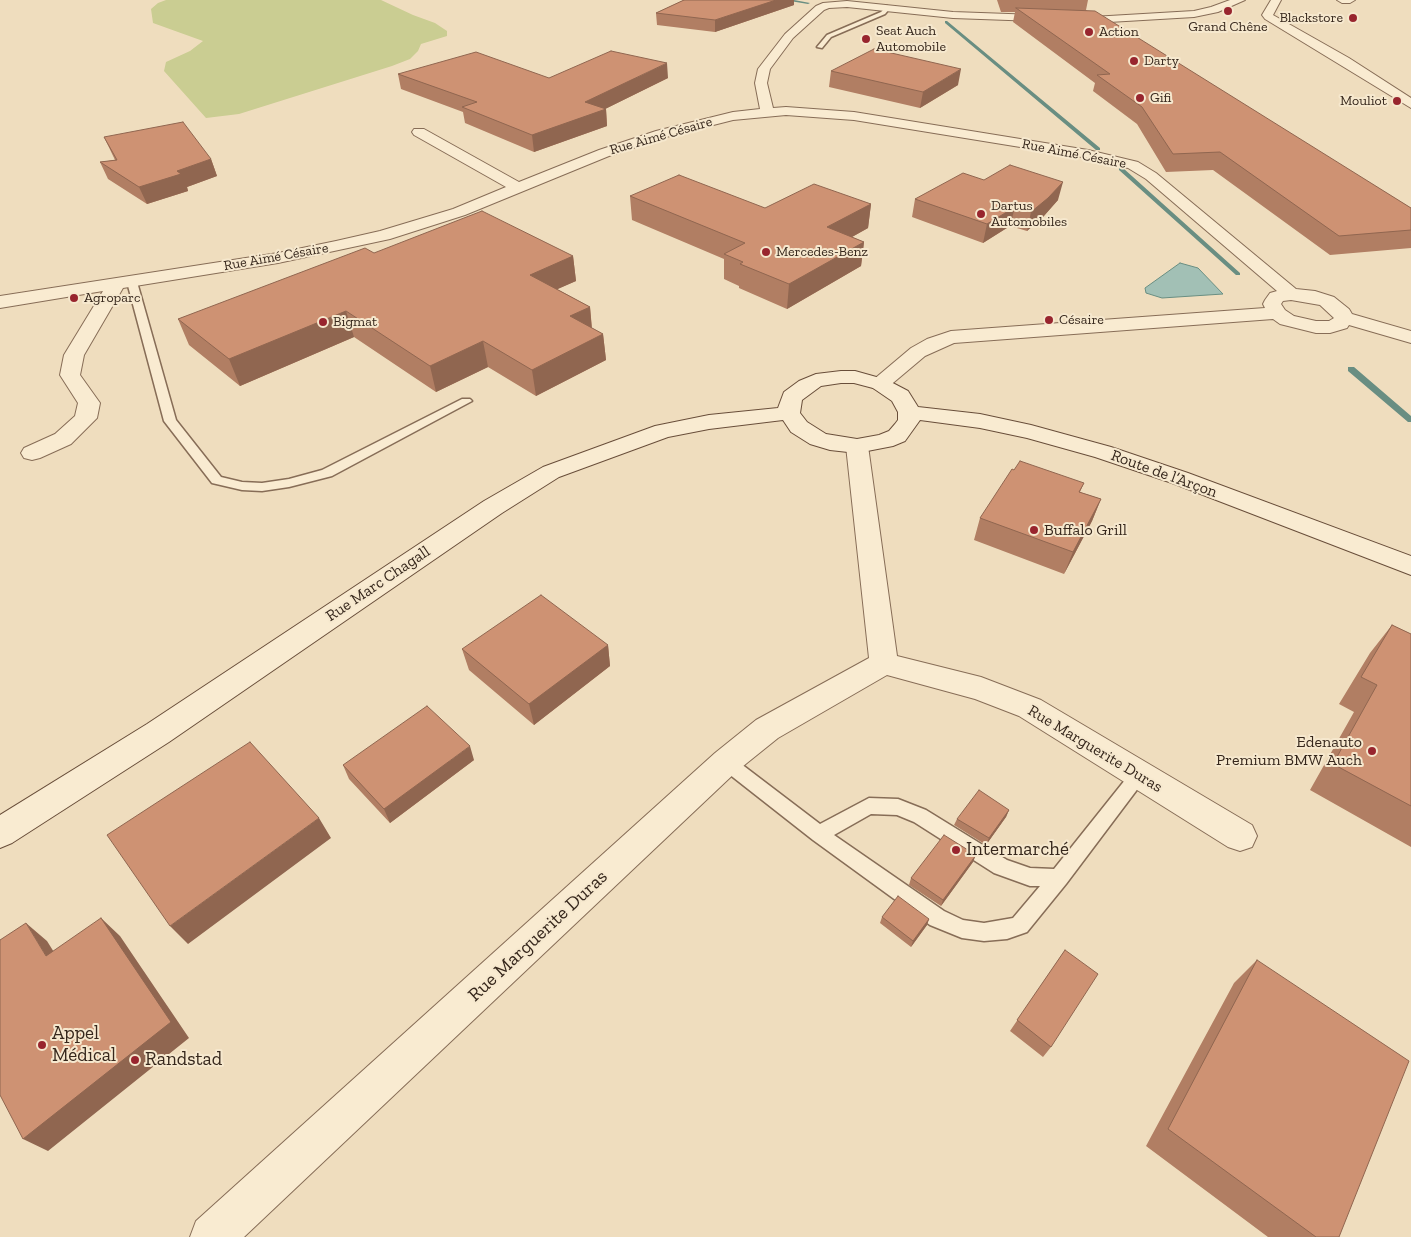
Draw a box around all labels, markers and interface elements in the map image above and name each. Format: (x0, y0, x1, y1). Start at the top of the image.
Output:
marker: Grand Chêne (1222, 5, 1234, 17)
place label: Blackstore (1279, 10, 1343, 26)
marker: Blackstore (1347, 12, 1359, 24)
place label: Grand Chêne (1188, 19, 1268, 35)
place label: Seat Auch Automobile (876, 23, 946, 56)
place label: Action (1099, 24, 1139, 40)
marker: Action (1083, 26, 1095, 38)
marker: Seat Auch Automobile (860, 33, 872, 45)
place label: Darty (1144, 53, 1179, 69)
marker: Darty (1128, 55, 1140, 67)
place label: Gifi (1150, 90, 1172, 106)
marker: Gifi (1134, 92, 1146, 104)
place label: Mouliot (1340, 93, 1387, 109)
marker: Mouliot (1391, 95, 1403, 107)
street label: Rue Aimé Césaire (608, 113, 714, 159)
street label: Rue Aimé Césaire (1020, 136, 1128, 172)
place label: Dartus Automobiles (991, 198, 1067, 230)
marker: Dartus Automobiles (975, 208, 987, 220)
street label: Rue Aimé Césaire (222, 240, 330, 274)
place label: Mercedes-Benz (776, 244, 868, 260)
marker: Mercedes-Benz (760, 246, 772, 258)
place label: Agroparc (84, 290, 140, 306)
marker: Agroparc (68, 292, 80, 304)
place label: Césaire (1059, 312, 1104, 328)
place label: Bigmat (333, 314, 377, 330)
marker: Césaire (1043, 314, 1055, 326)
marker: Bigmat (317, 316, 329, 328)
street label: Route de l’Arçon (1108, 446, 1220, 502)
place label: Buffalo Grill (1044, 520, 1127, 540)
marker: Buffalo Grill (1028, 524, 1040, 536)
street label: Rue Marc Chagall (322, 542, 434, 626)
street label: Rue Marguerite Duras (1024, 701, 1166, 797)
place label: Edenauto Premium BMW Auch (1216, 732, 1362, 770)
marker: Edenauto Premium BMW Auch (1366, 745, 1378, 757)
place label: Intermarché (966, 839, 1069, 861)
marker: Intermarché (950, 844, 962, 856)
street label: Rue Marguerite Duras (463, 865, 613, 1007)
place label: Appel Médical (52, 1023, 116, 1067)
marker: Appel Médical (36, 1039, 48, 1051)
place label: Randstad (145, 1049, 222, 1071)
marker: Randstad (129, 1054, 141, 1066)

